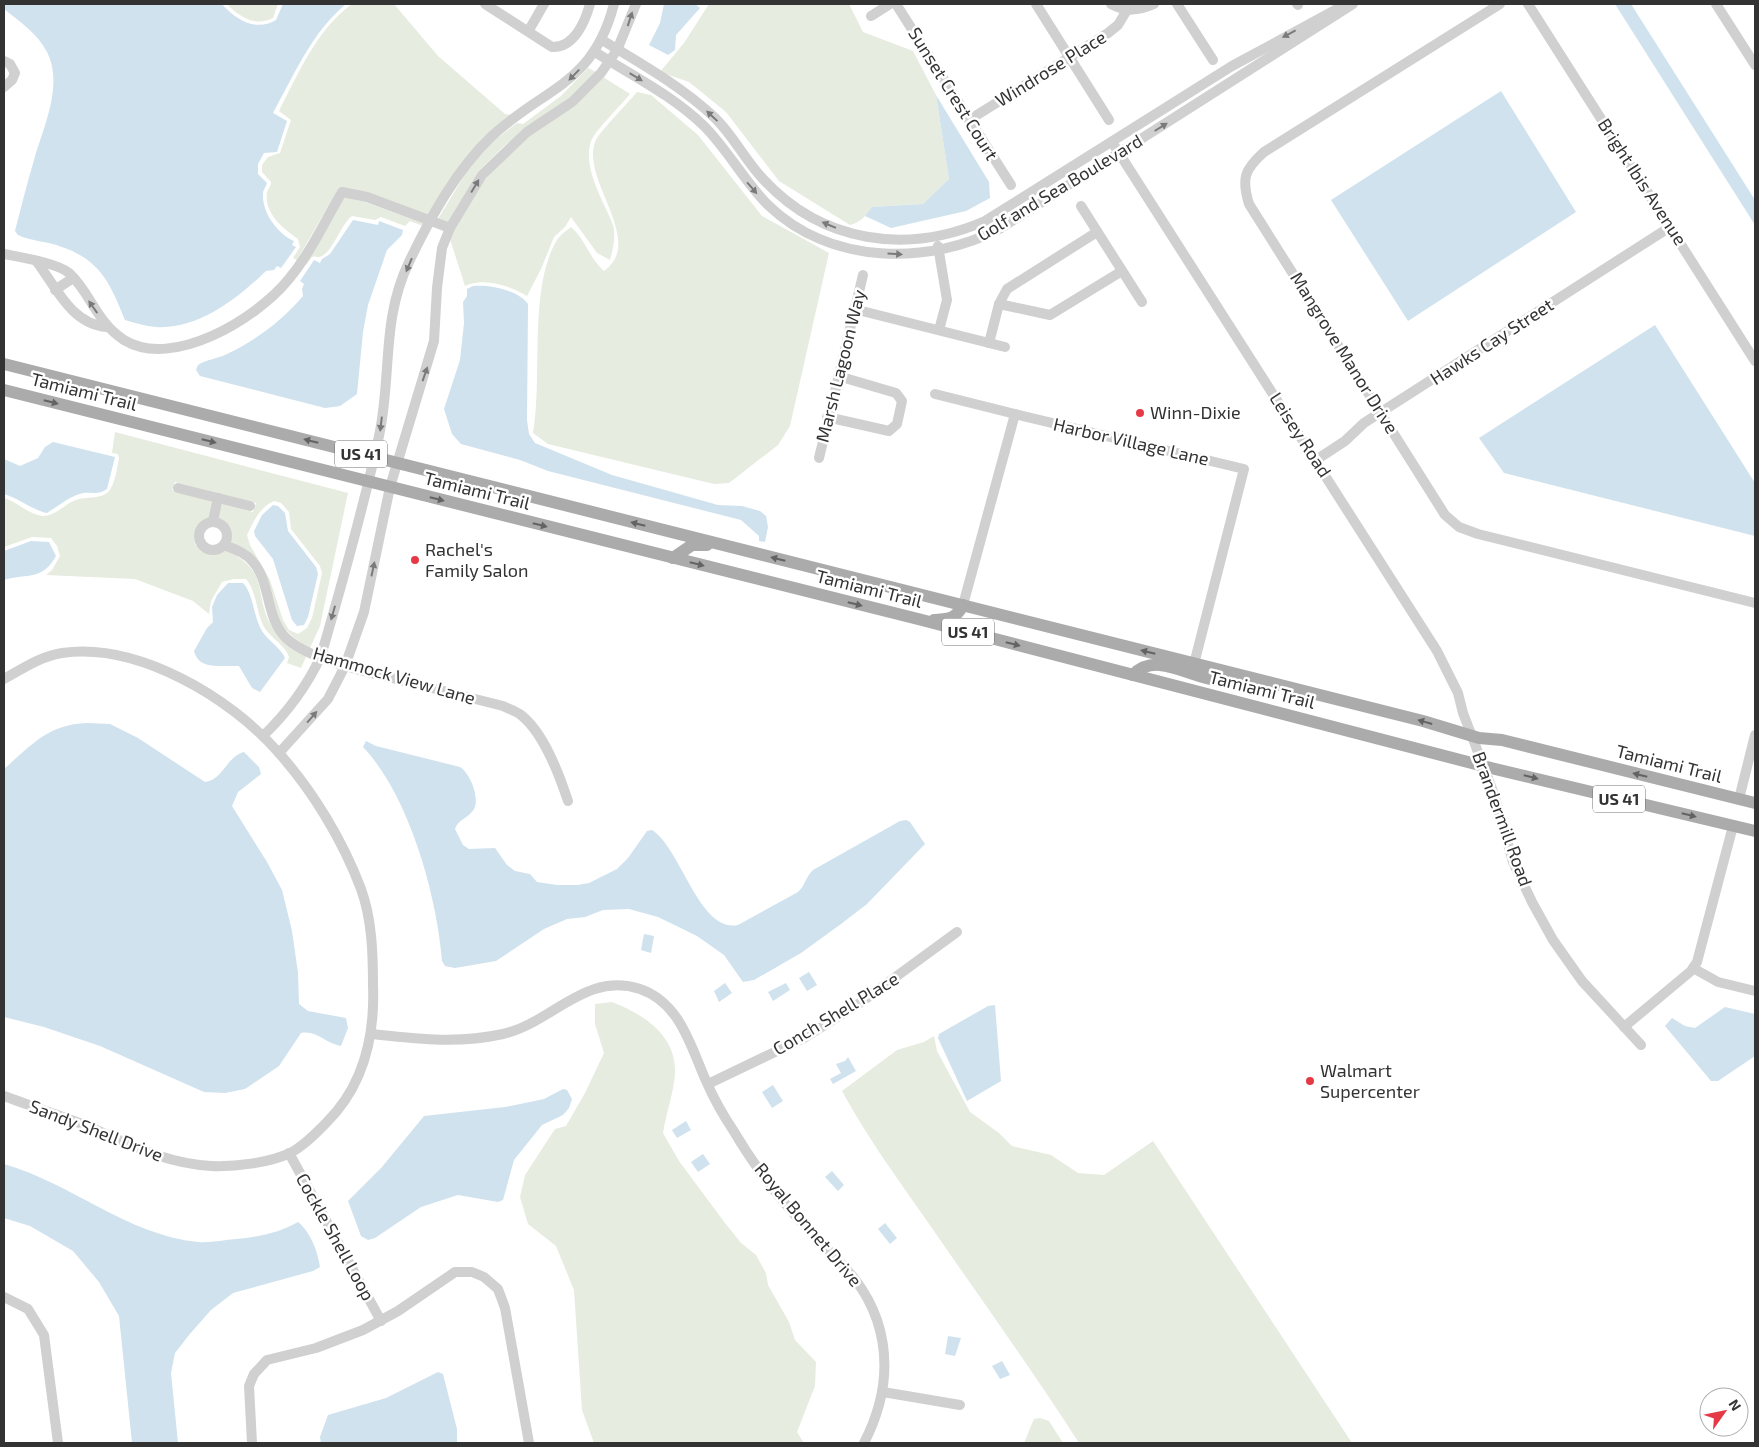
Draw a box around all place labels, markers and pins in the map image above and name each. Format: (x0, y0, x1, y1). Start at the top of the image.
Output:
place label: Winn-Dixie (1150, 401, 1241, 423)
marker: Winn-Dixie (1134, 407, 1146, 419)
place label: Rachel's Family Salon (425, 538, 529, 581)
marker: Rachel's Family Salon (409, 554, 421, 566)
place label: Walmart Supercenter (1320, 1059, 1420, 1102)
marker: Walmart Supercenter (1304, 1075, 1316, 1087)

